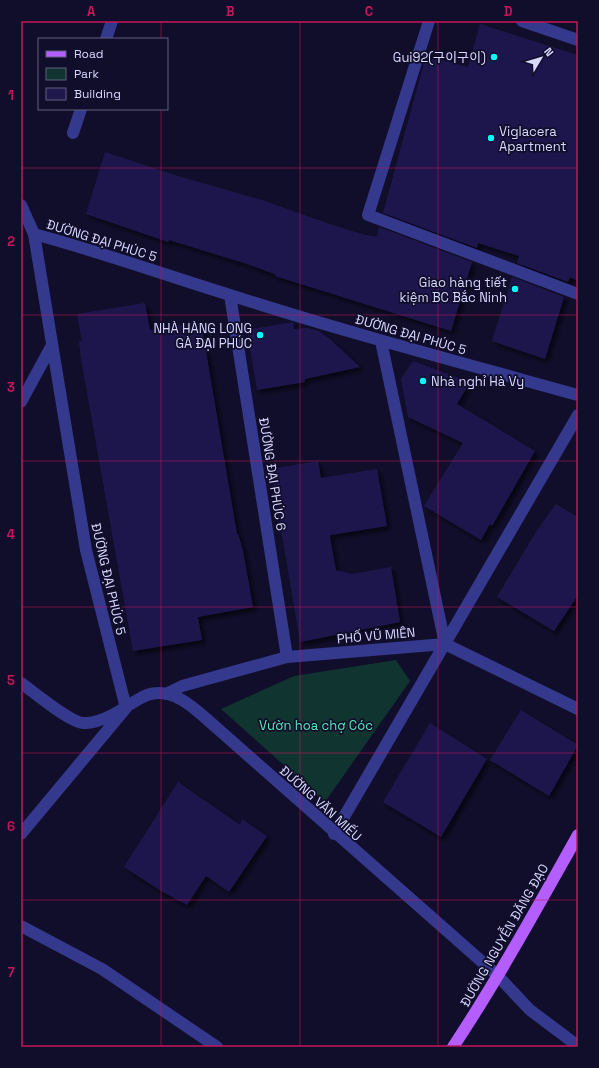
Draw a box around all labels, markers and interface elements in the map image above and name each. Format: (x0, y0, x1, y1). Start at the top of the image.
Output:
text: A (87, 3, 96, 20)
text: B (226, 3, 235, 20)
text: C (365, 3, 373, 20)
text: D (504, 3, 513, 20)
legend (38, 38, 168, 110)
north arrow (521, 38, 561, 78)
text: N (541, 45, 557, 59)
text: Road (74, 46, 103, 62)
place label: Gui92(구이구이) (393, 49, 486, 66)
marker: Gui92(구이구이) (489, 52, 499, 62)
text: Park (74, 66, 99, 82)
text: Building (74, 86, 121, 102)
text: 1 (8, 87, 14, 104)
place label: Viglacera Apartment (499, 123, 567, 155)
marker: Viglacera Apartment (486, 133, 496, 143)
street label: ĐƯỜNG ĐẠI PHÚC 5 (45, 216, 159, 265)
text: 2 (7, 233, 15, 250)
place label: Giao hàng tiết kiệm BC Bắc Ninh (400, 274, 507, 306)
marker: Giao hàng tiết kiệm BC Bắc Ninh (510, 284, 520, 294)
street label: ĐƯỜNG ĐẠI PHÚC 5 (354, 311, 468, 358)
place label: NHÀ HÀNG LONG GÀ ĐẠI PHÚC (153, 320, 252, 352)
marker: NHÀ HÀNG LONG GÀ ĐẠI PHÚC (255, 330, 265, 340)
place label: Nhà nghỉ Hà Vy (431, 373, 524, 390)
marker: Nhà nghỉ Hà Vy (418, 376, 428, 386)
text: 3 (7, 379, 15, 396)
street label: ĐƯỜNG ĐẠI PHÚC 6 (255, 416, 290, 532)
street label: ĐƯỜNG ĐẠI PHÚC 5 (87, 521, 130, 637)
text: 4 (7, 526, 15, 543)
street label: PHỐ VŨ MIÊN (336, 623, 416, 647)
text: 5 (7, 672, 15, 689)
park label: Vườn hoa chợ Cóc (259, 717, 373, 734)
street label: ĐƯỜNG VĂN MIẾU (276, 761, 366, 845)
text: 6 (7, 818, 15, 835)
street label: ĐƯỜNG NGUYỄN ĐĂNG ĐẠO (455, 860, 552, 1010)
text: 7 (7, 964, 15, 981)

